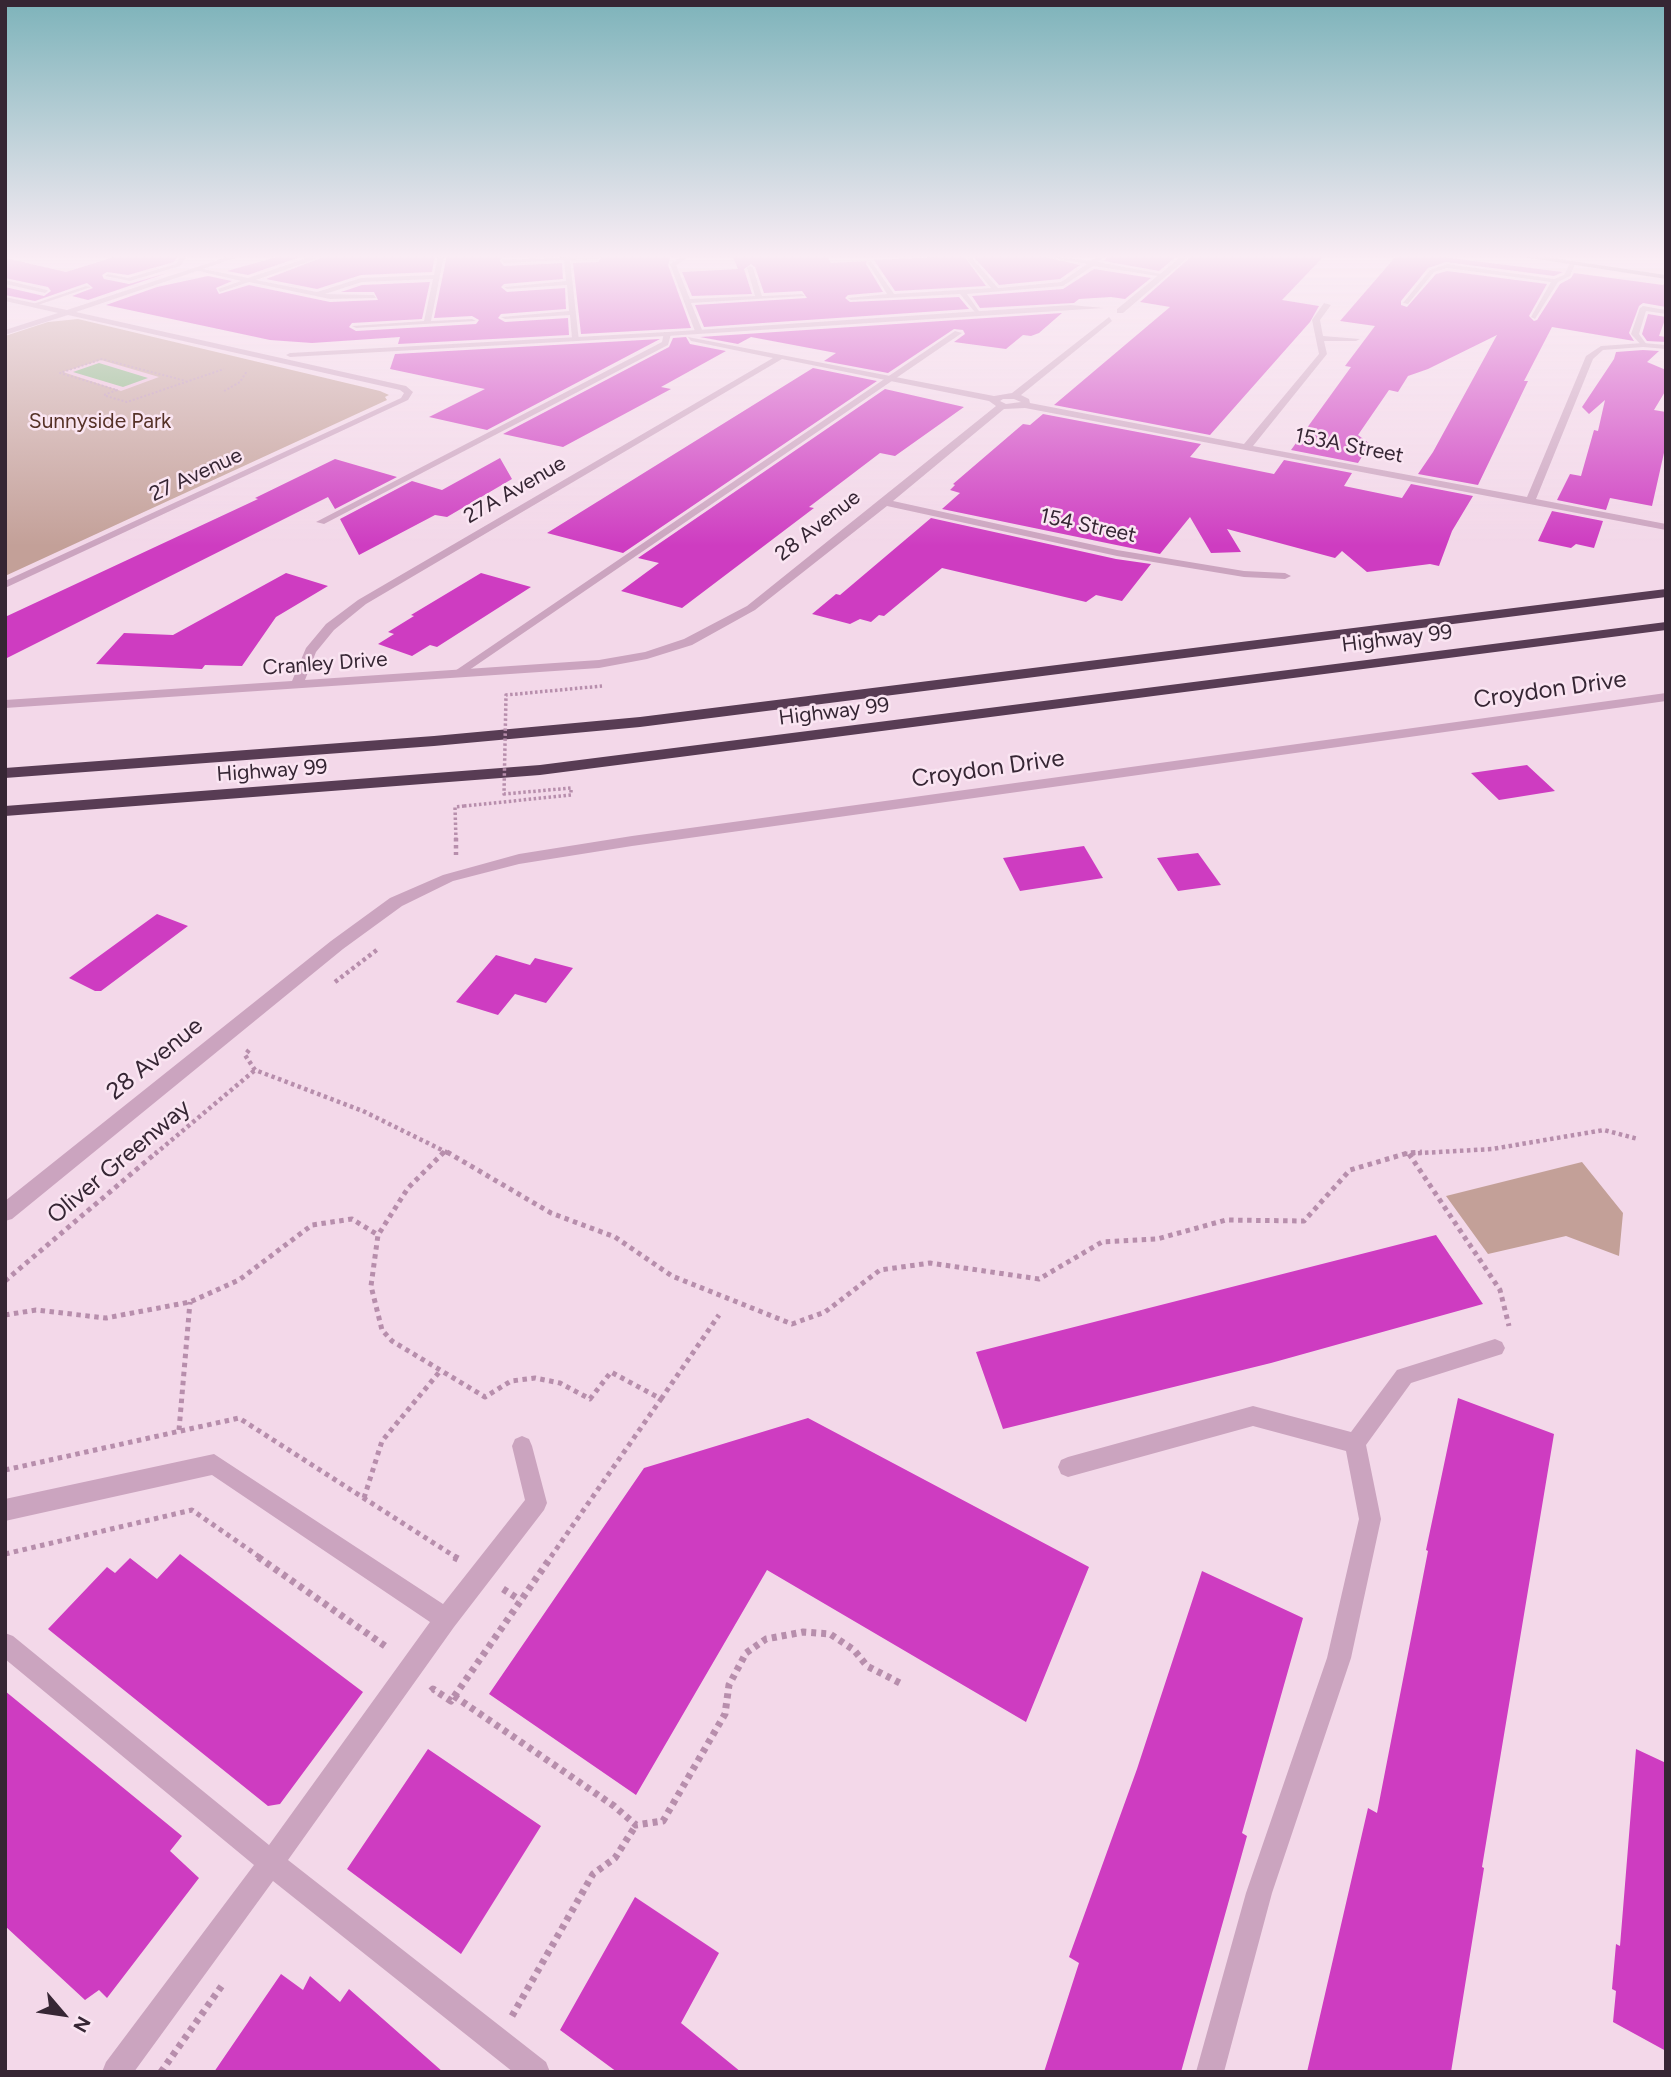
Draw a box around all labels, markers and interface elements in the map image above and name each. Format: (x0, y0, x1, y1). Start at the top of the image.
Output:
park label: Sunnyside Park (29, 409, 171, 435)
street label: 153A Street (1292, 423, 1406, 469)
street label: 27 Avenue (146, 443, 246, 507)
street label: 27A Avenue (460, 451, 570, 529)
street label: 28 Avenue (771, 485, 865, 567)
street label: 154 Street (1038, 504, 1138, 548)
street label: Highway 99 (1340, 620, 1454, 658)
street label: Cranley Drive (262, 647, 388, 681)
street label: Croydon Drive (1472, 665, 1628, 715)
street label: Highway 99 (777, 693, 891, 731)
street label: Croydon Drive (910, 744, 1066, 794)
street label: Highway 99 (216, 755, 328, 787)
street label: 28 Avenue (101, 1012, 209, 1106)
street label: Oliver Greenway (42, 1094, 196, 1230)
north arrow (28, 1979, 98, 2049)
text: N (68, 2012, 95, 2036)

